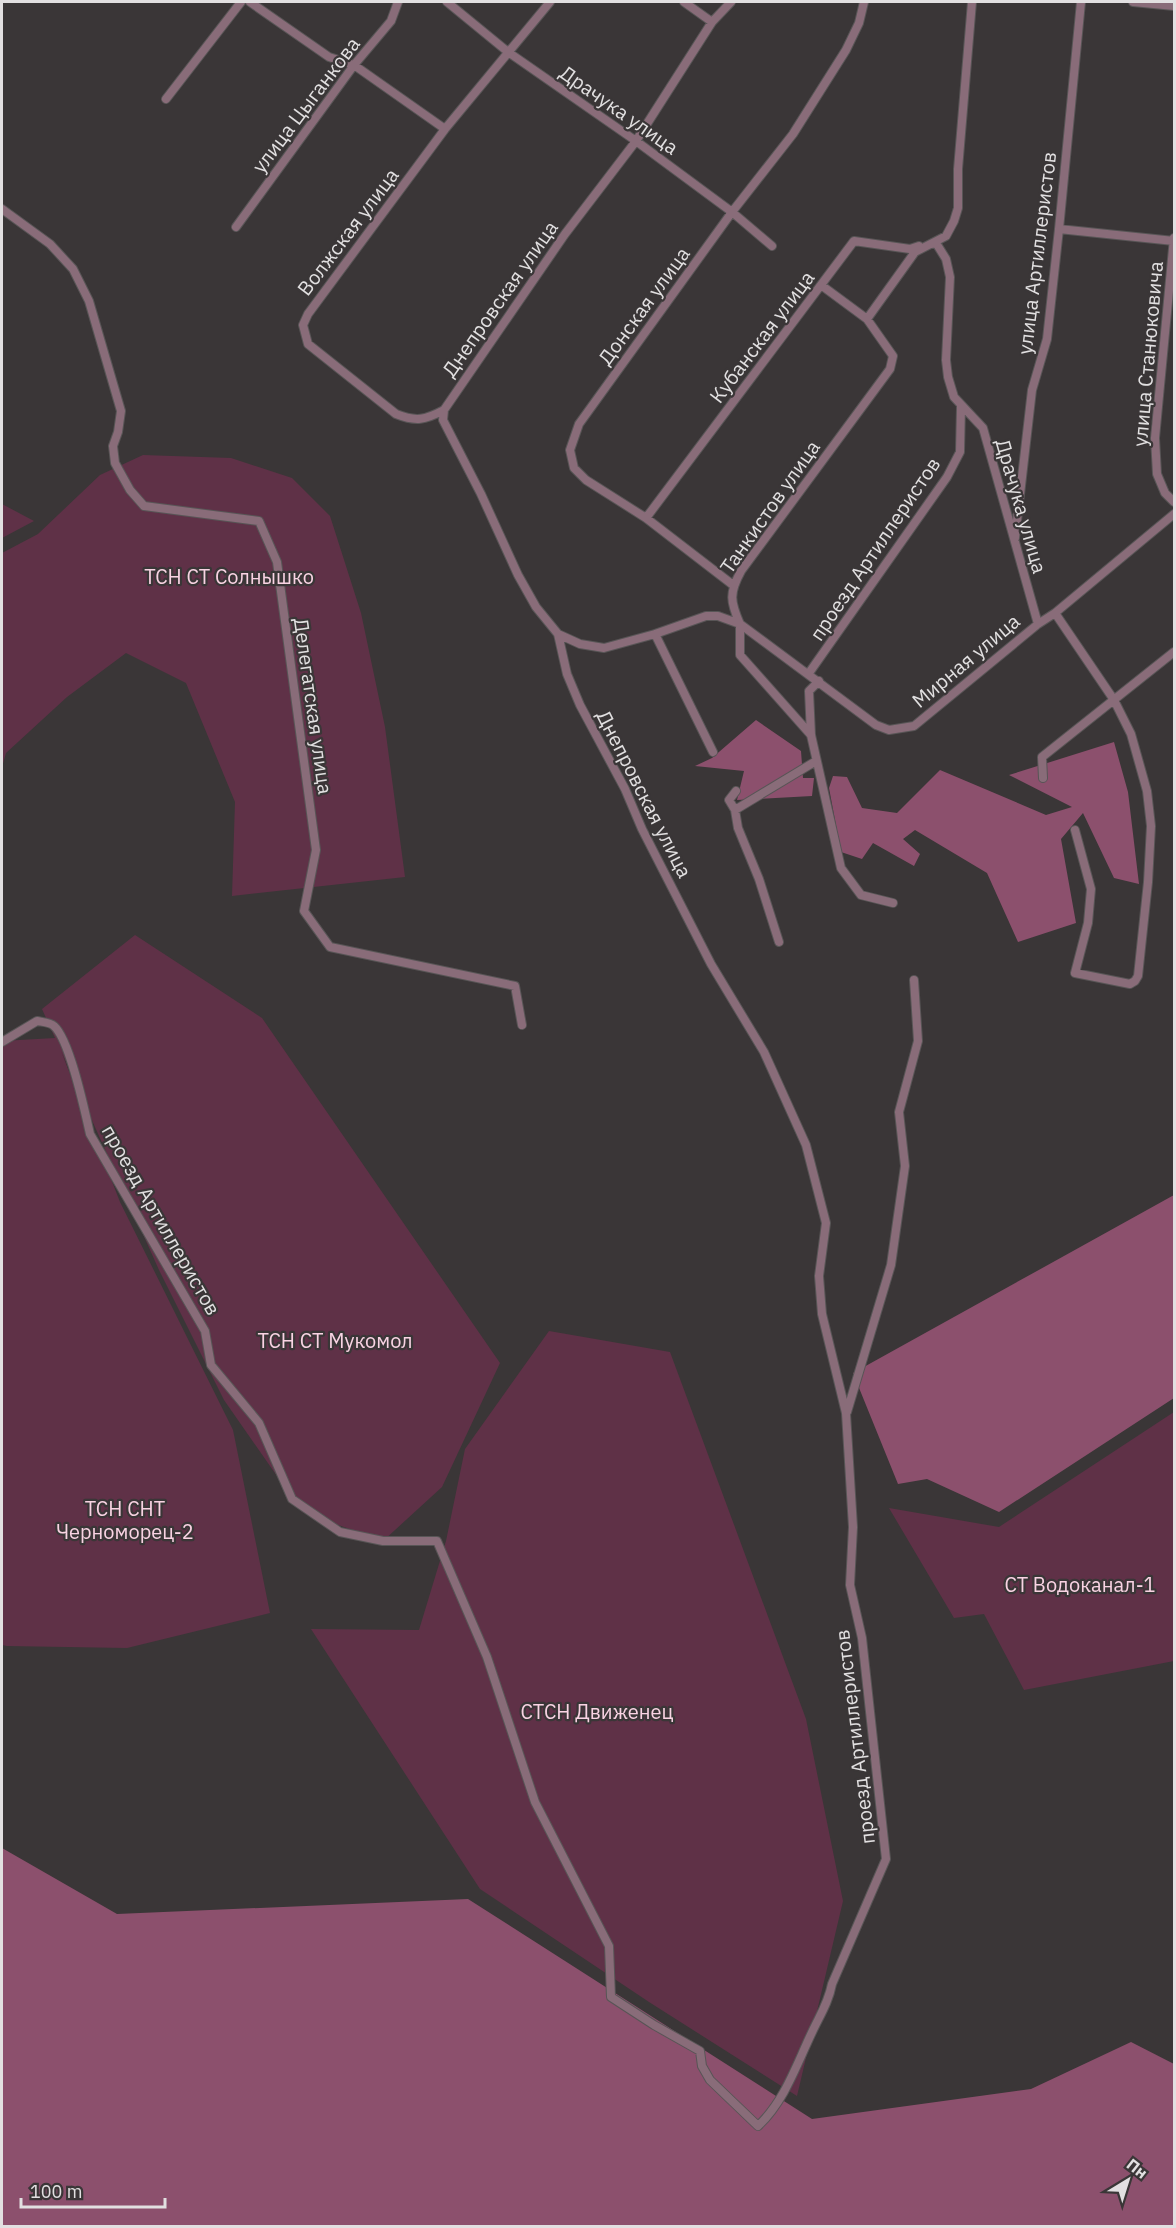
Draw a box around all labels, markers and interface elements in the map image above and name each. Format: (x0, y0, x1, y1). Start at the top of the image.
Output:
street label: улица Цыганкова (246, 31, 366, 178)
street label: Драчука улица (555, 59, 684, 161)
street label: улица Артиллеристов (1011, 150, 1062, 356)
street label: Волжская улица (291, 162, 405, 301)
street label: Днепровская улица (435, 215, 564, 382)
street label: Донская улица (592, 241, 696, 370)
street label: улица Станюковича (1126, 260, 1169, 448)
street label: Кубанская улица (703, 265, 820, 408)
street label: Танкистов улица (713, 434, 826, 579)
street label: Драчука улица (989, 435, 1054, 577)
street label: проезд Артиллеристов (803, 452, 946, 646)
park label: ТСН СТ Солнышко (144, 563, 314, 590)
street label: Мирная улица (906, 607, 1025, 714)
street label: Делегатская улица (288, 616, 339, 796)
street label: Днепровская улица (590, 705, 699, 883)
street label: проезд Артиллеристов (96, 1120, 227, 1320)
park label: ТСН СТ Мукомол (257, 1327, 413, 1354)
park label: ТСН СНТ Черноморец-2 (56, 1495, 194, 1545)
park label: СТ Водоканал-1 (1004, 1571, 1156, 1598)
street label: проезд Артиллеристов (828, 1628, 881, 1846)
park label: СТСН Движенец (521, 1698, 673, 1725)
north arrow (1098, 2150, 1158, 2210)
text: Пн (1123, 2154, 1152, 2183)
scale bar (21, 2171, 165, 2209)
text: 100 m (30, 2180, 82, 2203)

